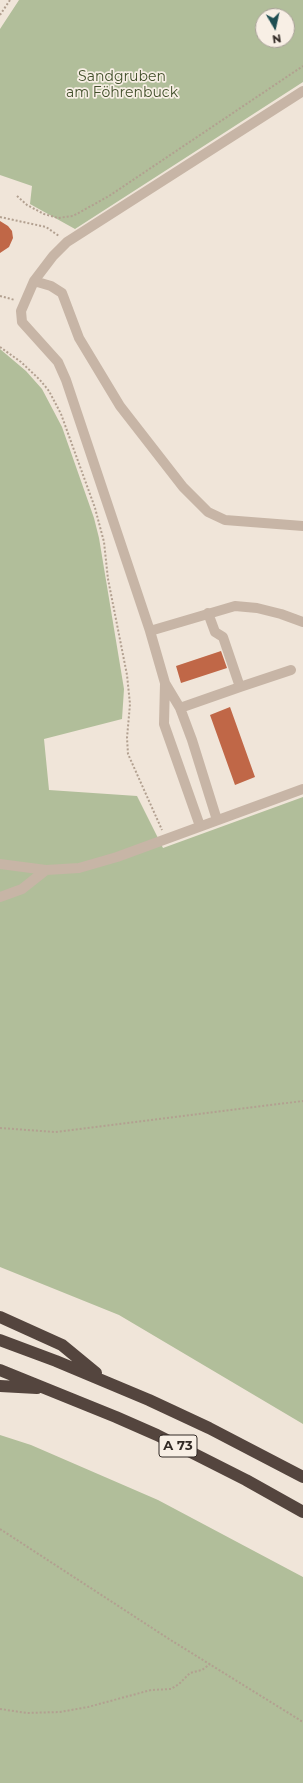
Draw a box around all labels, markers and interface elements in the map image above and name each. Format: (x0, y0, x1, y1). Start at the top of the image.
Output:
north arrow (255, 8, 295, 48)
text: N (271, 31, 282, 46)
park label: Sandgruben am Föhrenbuck (66, 69, 178, 102)
road number: A 73 (159, 1435, 197, 1457)

